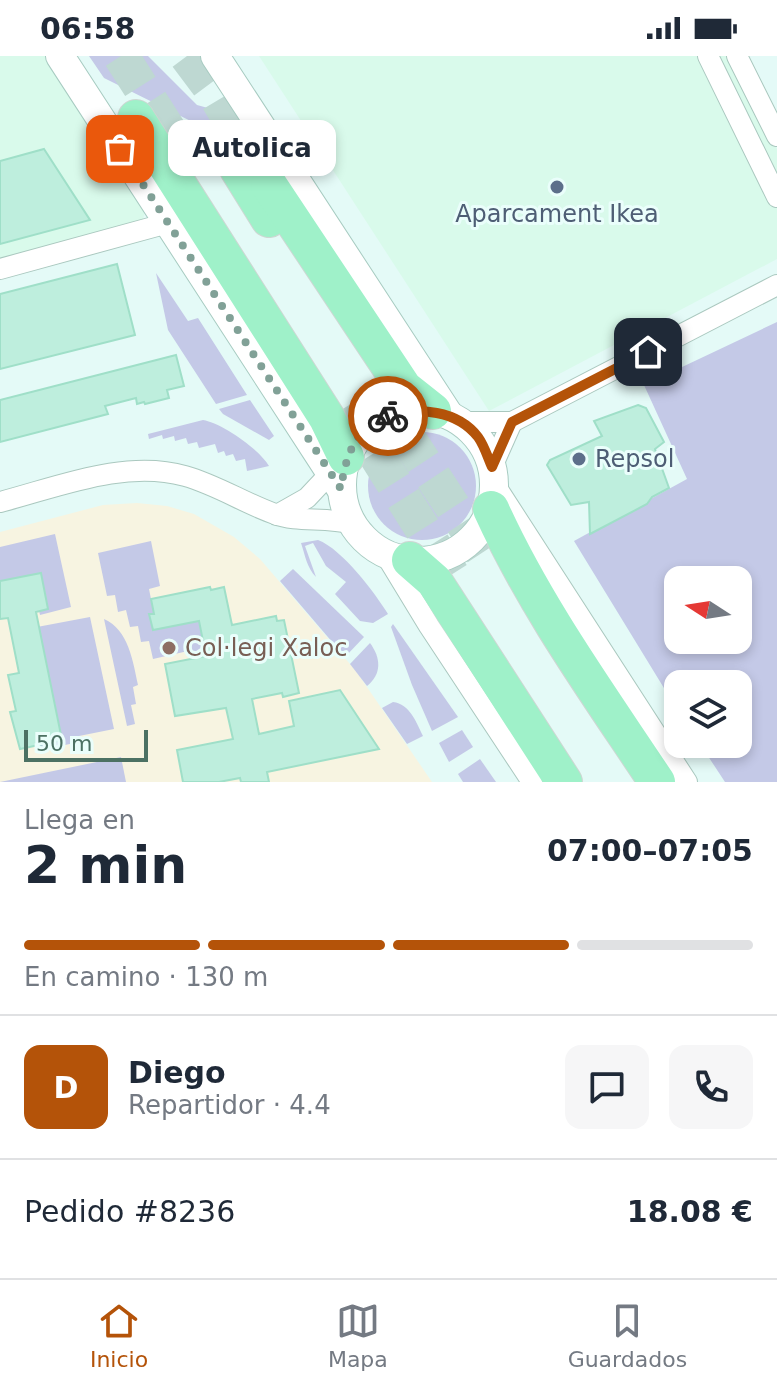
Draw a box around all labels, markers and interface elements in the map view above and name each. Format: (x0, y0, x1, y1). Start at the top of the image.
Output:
text: 06:58 (40, 11, 136, 46)
pin (86, 115, 154, 183)
callout: Autolica (168, 121, 336, 177)
icon: bag (98, 127, 142, 171)
text: Autolica (192, 133, 312, 163)
marker: Aparcament Ikea (548, 178, 566, 196)
place label: Aparcament Ikea (455, 200, 659, 228)
pin (614, 318, 682, 386)
icon: home (626, 330, 670, 374)
courier (348, 376, 428, 456)
icon: bike (366, 394, 410, 438)
place label: Repsol (595, 445, 674, 473)
marker: Repsol (570, 450, 588, 468)
north arrow (664, 566, 752, 654)
map controls (664, 566, 752, 758)
place label: Col·legi Xaloc (185, 634, 347, 662)
marker: Col·legi Xaloc (160, 639, 178, 657)
button: layers (664, 670, 752, 758)
scale bar (24, 726, 148, 762)
text: 50 m (36, 731, 92, 756)
text: Llega en (24, 805, 135, 835)
text: 07:00–07:05 (547, 833, 753, 868)
text: 2 min (24, 835, 187, 895)
text: En camino · 130 m (24, 962, 268, 992)
button: chat (565, 1045, 649, 1129)
button: phone (669, 1045, 753, 1129)
text: Diego (128, 1055, 226, 1090)
text: D (54, 1070, 78, 1105)
text: Repartidor · 4.4 (128, 1090, 331, 1120)
text: Pedido #8236 (24, 1194, 235, 1229)
text: 18.08 € (627, 1194, 753, 1229)
tab: Inicio (90, 1299, 148, 1372)
tab: Mapa (328, 1299, 388, 1372)
tab: Guardados (568, 1299, 687, 1372)

